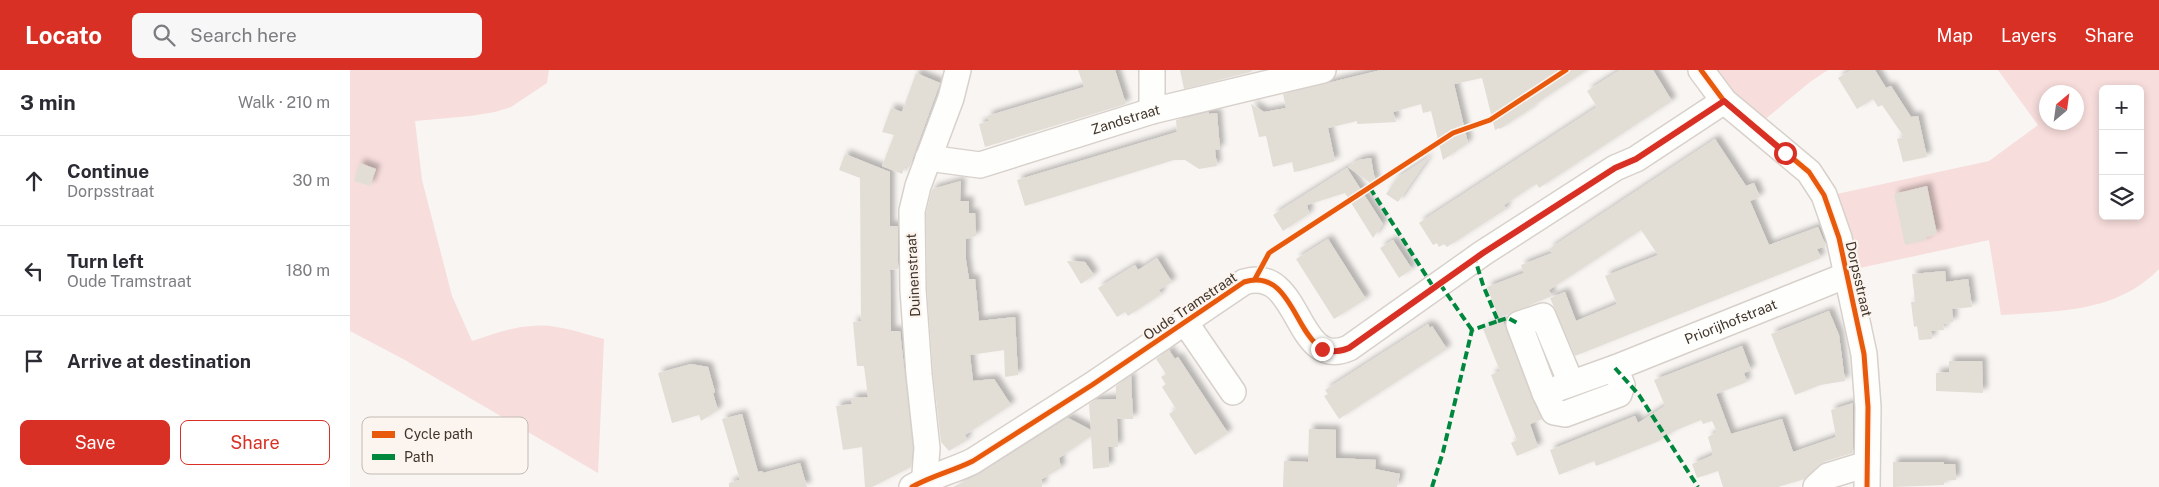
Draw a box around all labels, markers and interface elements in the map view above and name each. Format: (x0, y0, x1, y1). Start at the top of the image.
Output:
search box (132, 13, 482, 58)
text: Locato (25, 21, 102, 49)
icon: search (150, 21, 178, 49)
text: Search here (190, 24, 297, 46)
text: Map (1937, 25, 1973, 46)
text: Layers (2001, 25, 2057, 46)
text: Share (2085, 25, 2134, 46)
north arrow (2039, 85, 2084, 130)
map controls (2099, 85, 2144, 220)
button: + (2099, 85, 2144, 130)
text: 3 min (20, 90, 76, 115)
text: Walk · 210 m (238, 93, 330, 112)
street label: Zandstraat (1089, 101, 1162, 138)
button: − (2099, 130, 2144, 175)
route start (1774, 142, 1797, 165)
text: Continue (67, 160, 149, 182)
icon: ahead (20, 167, 48, 195)
text: 30 m (293, 171, 330, 190)
button: layers (2099, 175, 2144, 220)
text: Dorpsstraat (67, 182, 155, 201)
street label: Duinenstraat (903, 233, 923, 317)
street label: Dorpsstraat (1843, 240, 1875, 318)
text: Turn left (67, 250, 144, 272)
icon: left (20, 257, 48, 285)
text: 180 m (286, 261, 330, 280)
street label: Oude Tramstraat (1140, 269, 1240, 343)
text: Oude Tramstraat (67, 272, 192, 291)
street label: Priorijhofstraat (1682, 296, 1779, 347)
route end (1311, 338, 1334, 361)
icon: arrive (20, 347, 48, 375)
text: Arrive at destination (67, 350, 251, 372)
legend (362, 417, 528, 474)
button: Save (20, 420, 170, 465)
button: Share (180, 420, 330, 465)
text: Cycle path (404, 426, 473, 442)
text: Path (404, 449, 434, 465)

